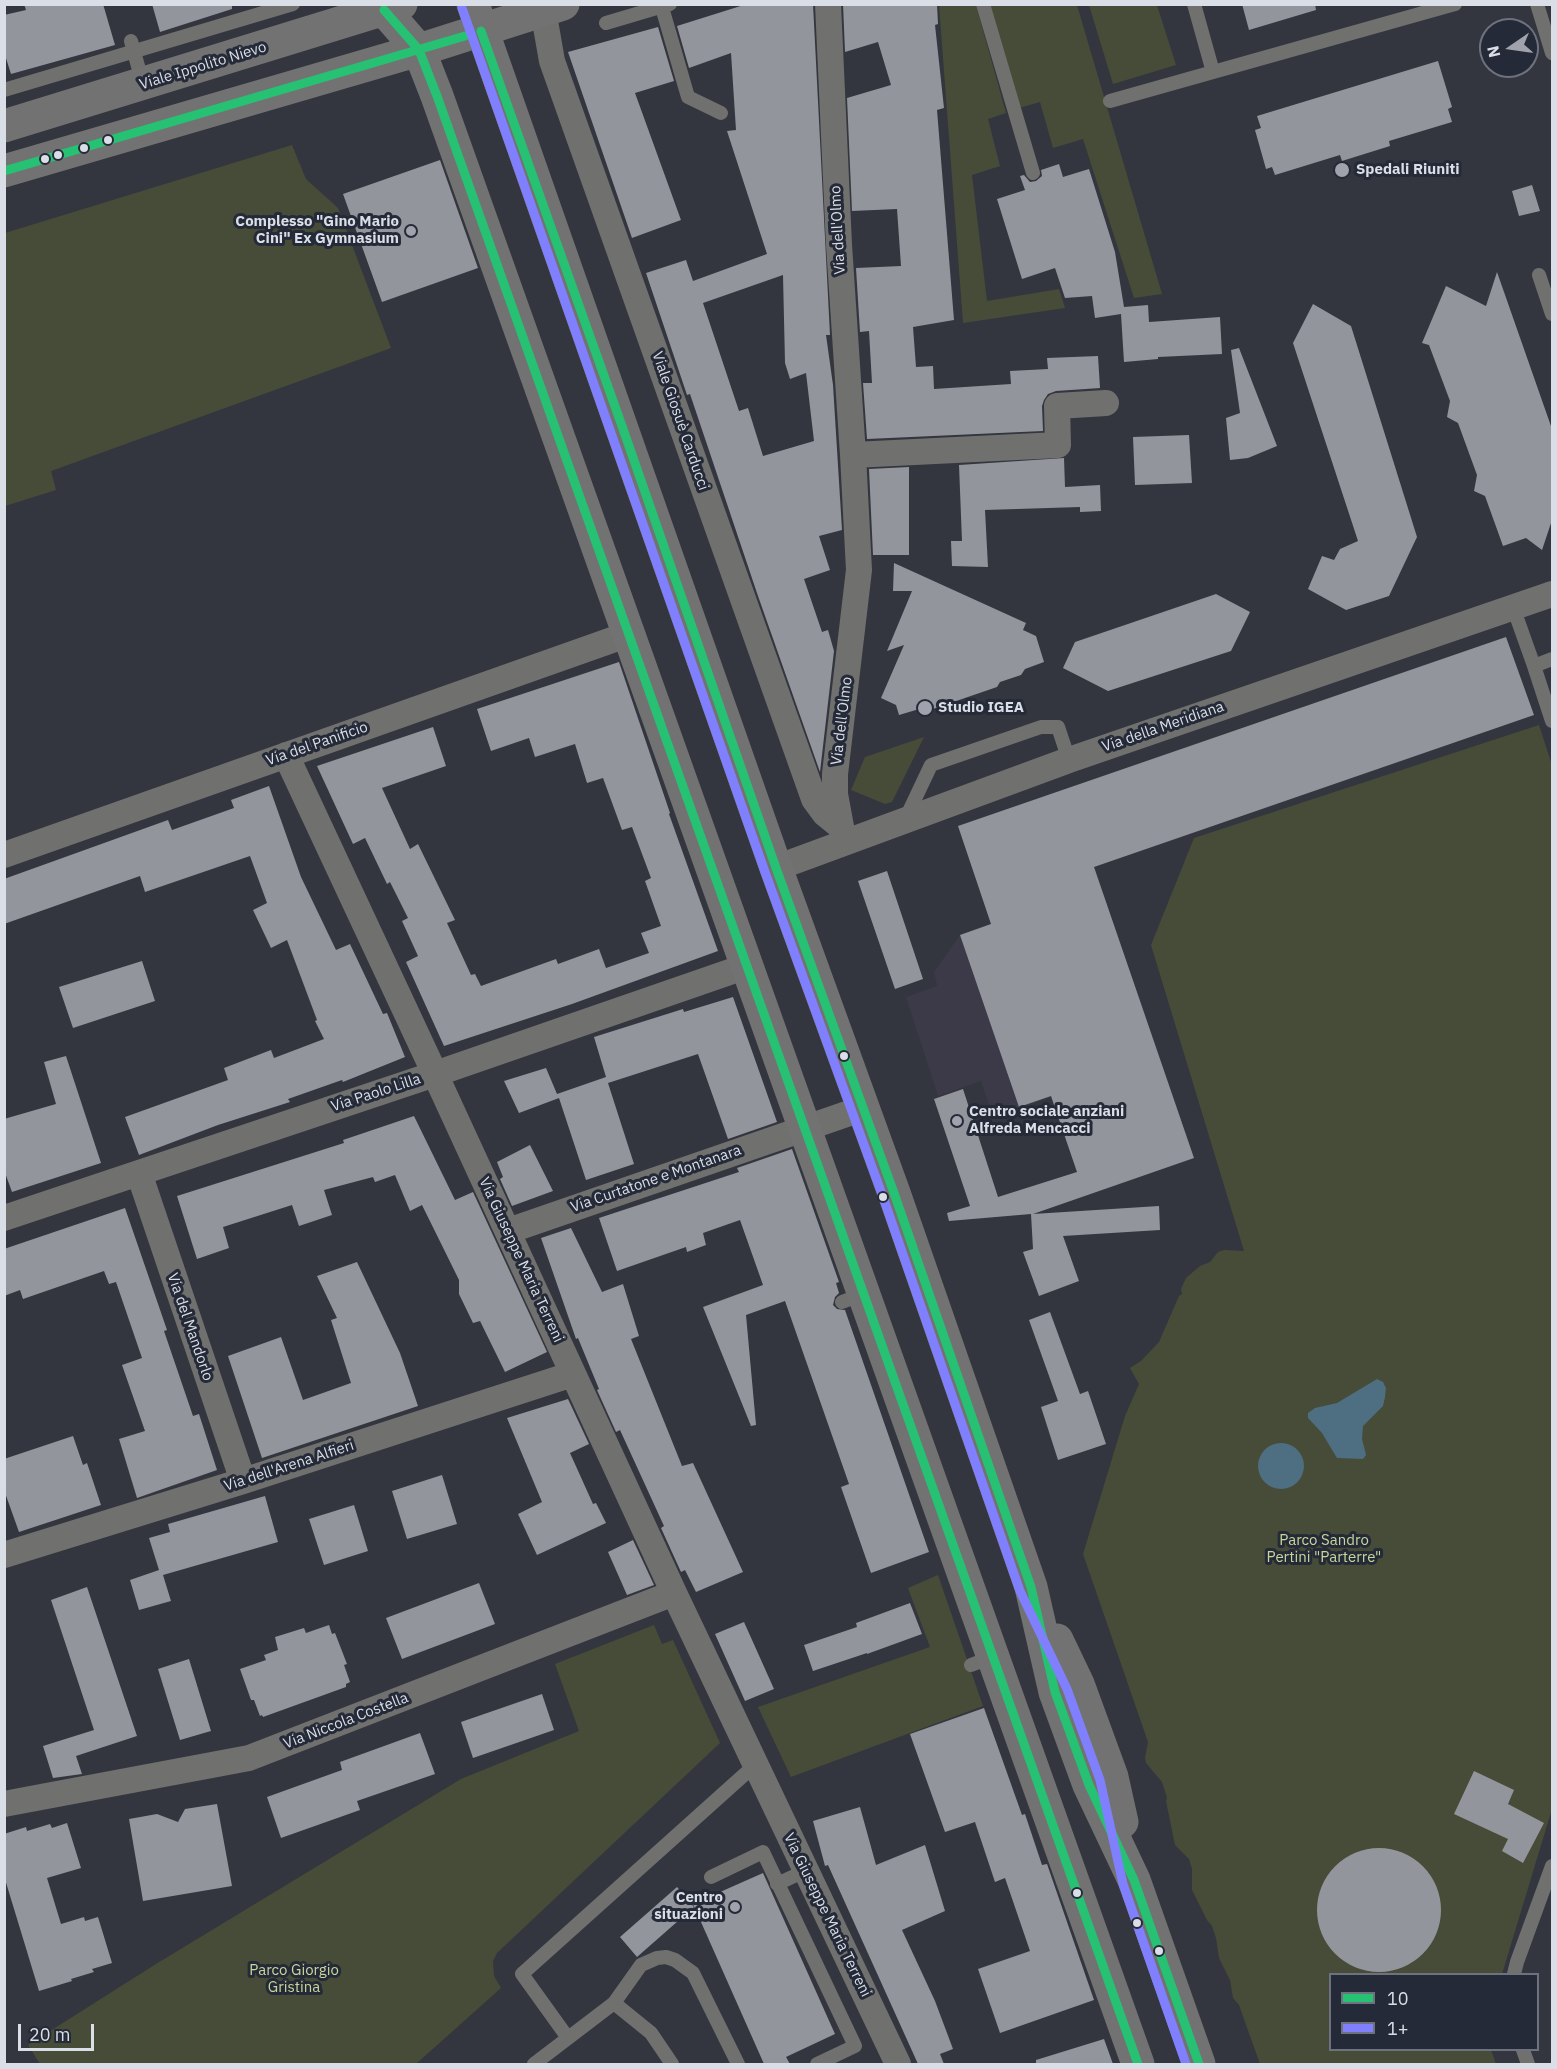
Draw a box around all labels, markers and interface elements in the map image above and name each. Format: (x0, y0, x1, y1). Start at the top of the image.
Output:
north arrow (1479, 18, 1539, 78)
street label: Viale Ippolito Nievo (137, 38, 269, 94)
text: N (1482, 44, 1504, 59)
unlabelled marker (102, 134, 114, 146)
unlabelled marker (78, 142, 90, 154)
unlabelled marker (52, 149, 64, 161)
unlabelled marker (39, 153, 51, 165)
marker: Spedali Riuniti (1333, 161, 1351, 179)
place label: Spedali Riuniti (1356, 161, 1460, 179)
street label: Via dell'Olmo (827, 185, 849, 275)
place label: Complesso "Gino Mario Cini" Ex Gymnasium (235, 213, 399, 248)
marker: Complesso "Gino Mario Cini" Ex Gymnasium (404, 224, 418, 238)
street label: Viale Giosuè Carducci (648, 349, 712, 493)
street label: Via dell'Olmo (828, 676, 856, 766)
street label: Via della Meridiana (1100, 698, 1226, 756)
marker: Studio IGEA (916, 699, 934, 717)
place label: Studio IGEA (938, 699, 1024, 717)
street label: Via del Panificio (264, 718, 370, 770)
unlabelled marker (838, 1050, 850, 1062)
street label: Via Paolo Lilla (329, 1070, 423, 1116)
place label: Centro sociale anziani Alfreda Mencacci (969, 1103, 1124, 1138)
marker: Centro sociale anziani Alfreda Mencacci (950, 1114, 964, 1128)
street label: Via Curtatone e Montanara (568, 1141, 744, 1217)
street label: Via Giuseppe Maria Terreni (475, 1175, 567, 1345)
unlabelled marker (877, 1191, 889, 1203)
street label: Via del Mandorlo (163, 1271, 217, 1383)
street label: Via dell'Arena Alfieri (222, 1437, 356, 1495)
park label: Parco Sandro Pertini "Parterre" (1267, 1532, 1381, 1567)
street label: Via Niccola Costella (281, 1689, 411, 1753)
street label: Via Giuseppe Maria Terreni (779, 1830, 875, 2000)
unlabelled marker (1071, 1887, 1083, 1899)
place label: Centro situazioni (654, 1889, 723, 1924)
marker: Centro situazioni (728, 1900, 742, 1914)
unlabelled marker (1131, 1917, 1143, 1929)
unlabelled marker (1153, 1945, 1165, 1957)
park label: Parco Giorgio Gristina (249, 1962, 339, 1997)
legend (1329, 1973, 1539, 2051)
text: 10 (1387, 1987, 1409, 2010)
scale bar (21, 2012, 98, 2050)
text: 1+ (1387, 2017, 1409, 2040)
text: 20 m (29, 2023, 71, 2046)

